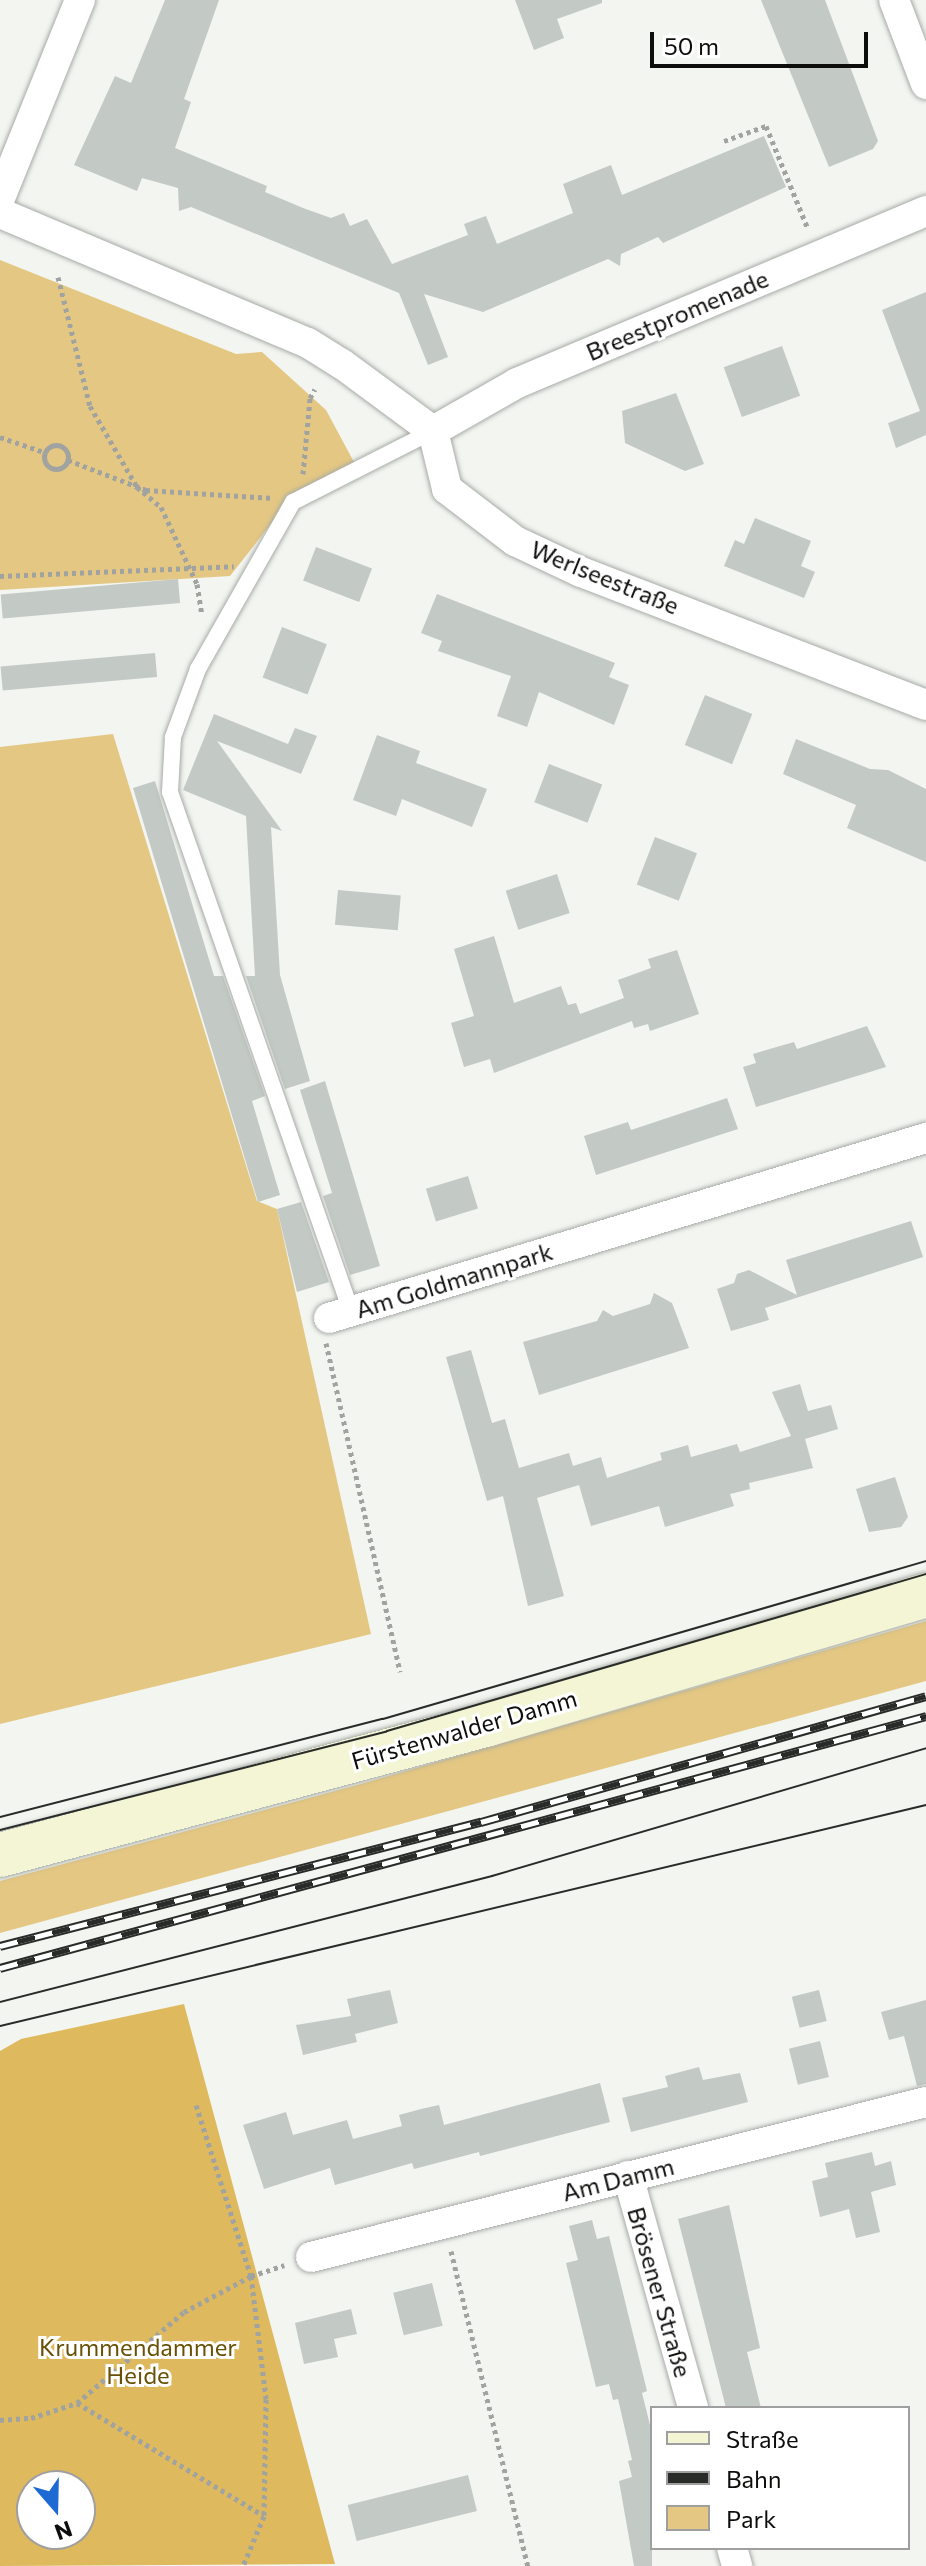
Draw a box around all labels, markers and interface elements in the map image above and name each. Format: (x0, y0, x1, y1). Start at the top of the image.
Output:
scale bar (654, 16, 872, 66)
text: 50 m (664, 31, 719, 60)
street label: Breestpromenade (582, 264, 772, 366)
street label: Werlseestraße (527, 534, 683, 620)
street label: Am Goldmannpark (352, 1236, 556, 1324)
street label: Fürstenwalder Damm (348, 1683, 580, 1775)
street label: Am Damm (559, 2151, 677, 2207)
street label: Brösener Straße (622, 2204, 698, 2380)
park label: Krummendammer Heide (39, 2333, 237, 2389)
legend (650, 2406, 910, 2550)
text: Straße (726, 2424, 799, 2453)
text: Bahn (726, 2464, 782, 2493)
north arrow (16, 2470, 96, 2550)
text: Park (726, 2504, 776, 2533)
text: N (51, 2516, 76, 2547)

